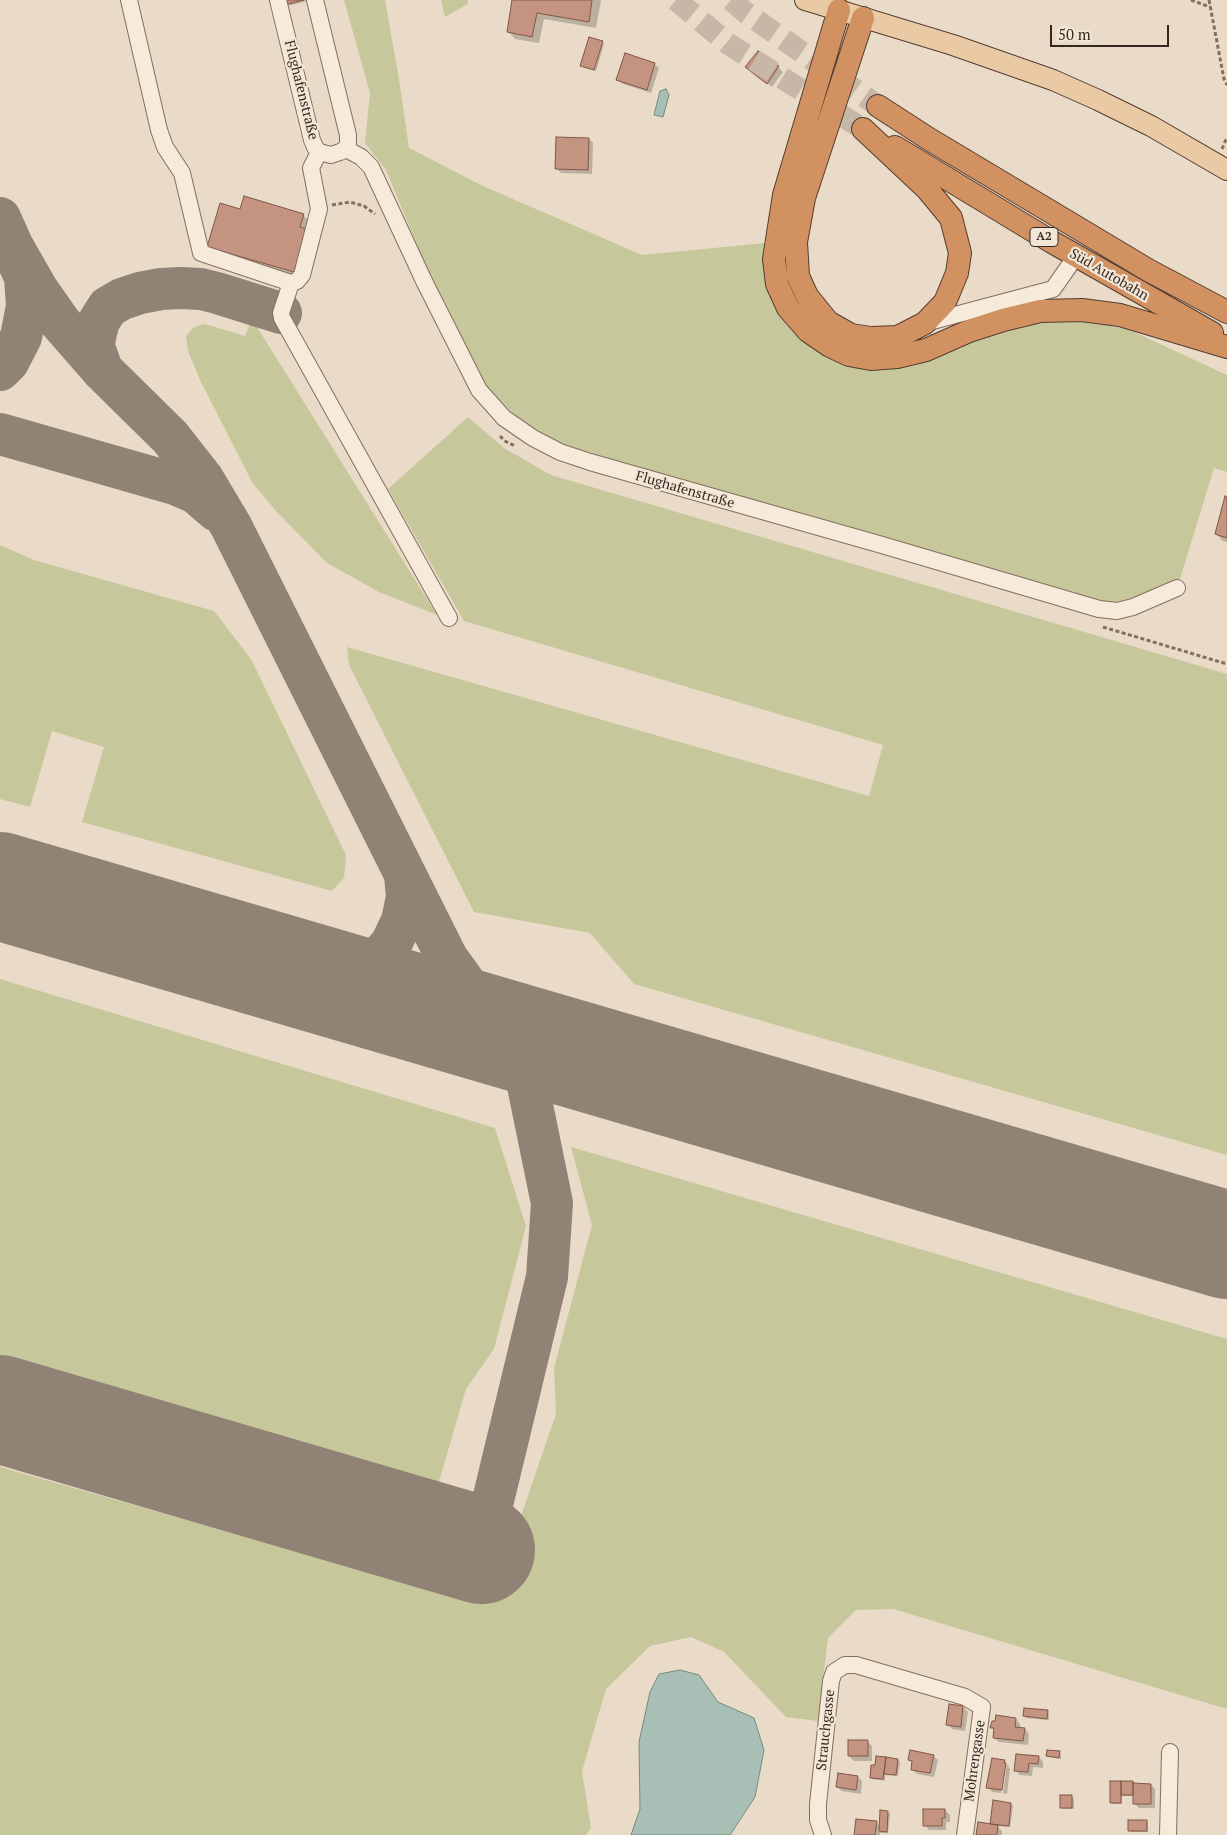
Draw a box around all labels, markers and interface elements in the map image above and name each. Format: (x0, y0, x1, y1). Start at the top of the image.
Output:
scale bar (1052, 15, 1171, 47)
text: 50 m (1058, 24, 1091, 44)
street label: Flughafenstraße (281, 38, 321, 142)
road number: A2 (1030, 228, 1058, 246)
street label: Süd Autobahn (1066, 246, 1152, 304)
street label: Flughafenstraße (634, 468, 736, 512)
street label: Strauchgasse (813, 1689, 839, 1771)
street label: Mohrengasse (961, 1719, 989, 1803)

